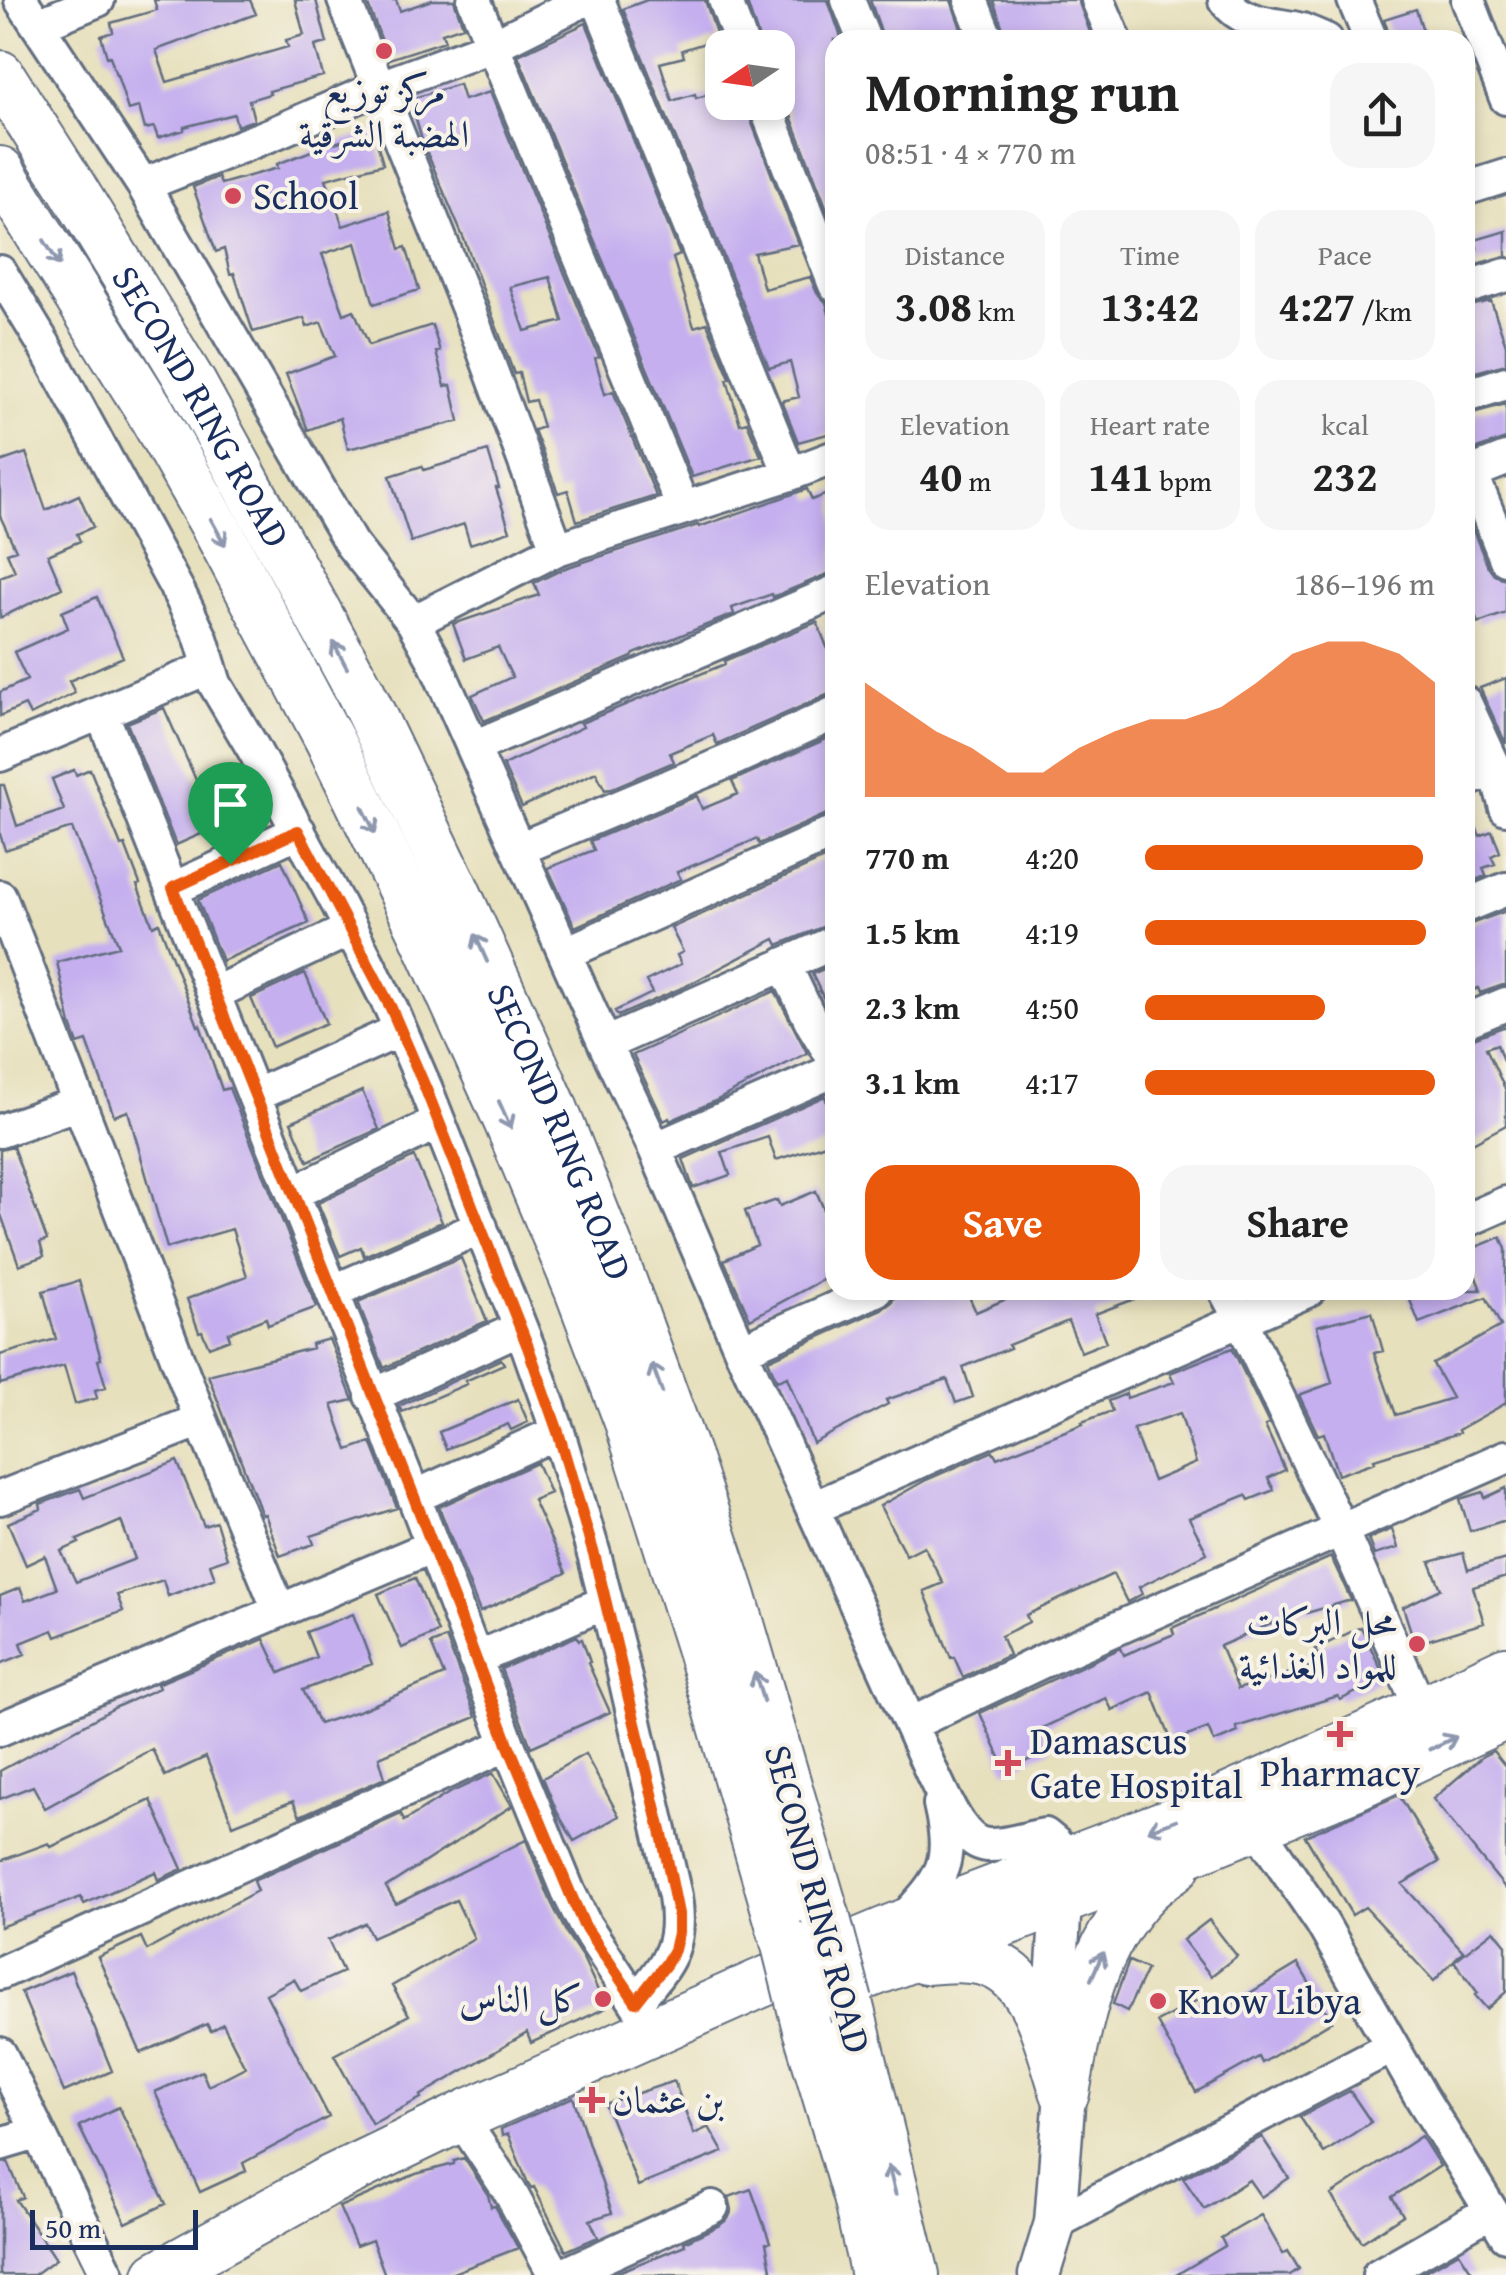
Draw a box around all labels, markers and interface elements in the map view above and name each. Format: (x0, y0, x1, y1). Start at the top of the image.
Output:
north arrow (705, 30, 795, 120)
map controls (705, 30, 795, 120)
marker: مركز توزيع الهضبة الشرقية (373, 40, 395, 62)
text: Morning run (865, 51, 1179, 131)
place label: مركز توزيع الهضبة الشرقية (299, 61, 469, 161)
button: share (1330, 63, 1435, 168)
text: 08:51 · 4 × 770 m (865, 129, 1076, 176)
place label: School (253, 167, 359, 223)
marker: School (222, 185, 244, 207)
text: Distance (905, 234, 1005, 275)
text: Time (1120, 234, 1180, 275)
text: Pace (1318, 234, 1372, 275)
one-way arrow (41, 238, 62, 267)
street label: SECOND RING ROAD (99, 254, 305, 557)
text: 3.08 (895, 275, 972, 336)
text: 13:42 (1101, 275, 1199, 336)
text: 4:27 (1278, 275, 1355, 336)
text: km (972, 290, 1015, 331)
text: /km (1355, 290, 1412, 331)
text: Elevation (900, 404, 1010, 445)
text: Heart rate (1090, 404, 1210, 445)
text: kcal (1321, 404, 1369, 445)
text: 40 (919, 445, 962, 506)
text: 141 (1088, 445, 1153, 506)
text: 232 (1312, 445, 1378, 506)
text: m (962, 460, 991, 501)
text: bpm (1153, 460, 1212, 501)
one-way arrow (209, 517, 229, 547)
text: Elevation (865, 560, 990, 607)
text: 186–196 m (1294, 560, 1435, 607)
one-way arrow (330, 641, 350, 671)
pin (188, 762, 273, 865)
icon: arrive (203, 777, 258, 832)
one-way arrow (360, 805, 379, 835)
text: 770 m (865, 834, 949, 881)
text: 4:20 (1025, 834, 1079, 881)
text: 1.5 km (865, 909, 960, 956)
text: 4:19 (1025, 909, 1079, 956)
one-way arrow (471, 933, 489, 964)
street label: SECOND RING ROAD (474, 974, 648, 1288)
text: 2.3 km (865, 984, 960, 1031)
text: 4:50 (1025, 984, 1079, 1031)
text: 3.1 km (865, 1059, 960, 1106)
text: 4:17 (1025, 1059, 1079, 1106)
one-way arrow (497, 1099, 516, 1129)
button: Save (865, 1165, 1140, 1280)
button: Share (1160, 1165, 1435, 1280)
one-way arrow (647, 1364, 665, 1395)
place label: محل البركات للمواد الغذائية (1239, 1593, 1397, 1693)
marker: محل البركات للمواد الغذائية (1406, 1633, 1428, 1655)
one-way arrow (749, 1672, 767, 1703)
place label: Damascus Gate Hospital (1030, 1712, 1243, 1812)
marker: Pharmacy (1329, 1723, 1351, 1745)
one-way arrow (1427, 1733, 1457, 1752)
street label: SECOND RING ROAD (751, 1738, 887, 2059)
place label: Pharmacy (1260, 1744, 1420, 1800)
marker: Damascus Gate Hospital (995, 1750, 1021, 1776)
one-way arrow (1147, 1817, 1178, 1835)
one-way arrow (1089, 1951, 1107, 1981)
place label: كل الناس (459, 1970, 583, 2026)
place label: Know Libya (1178, 1972, 1361, 2028)
marker: كل الناس (592, 1988, 614, 2010)
marker: Know Libya (1147, 1990, 1169, 2012)
place label: بن عثمان (612, 2071, 724, 2127)
marker: بن عثمان (581, 2089, 603, 2111)
one-way arrow (881, 2165, 900, 2196)
scale bar (30, 2205, 198, 2250)
text: 50 m (45, 2207, 101, 2248)

